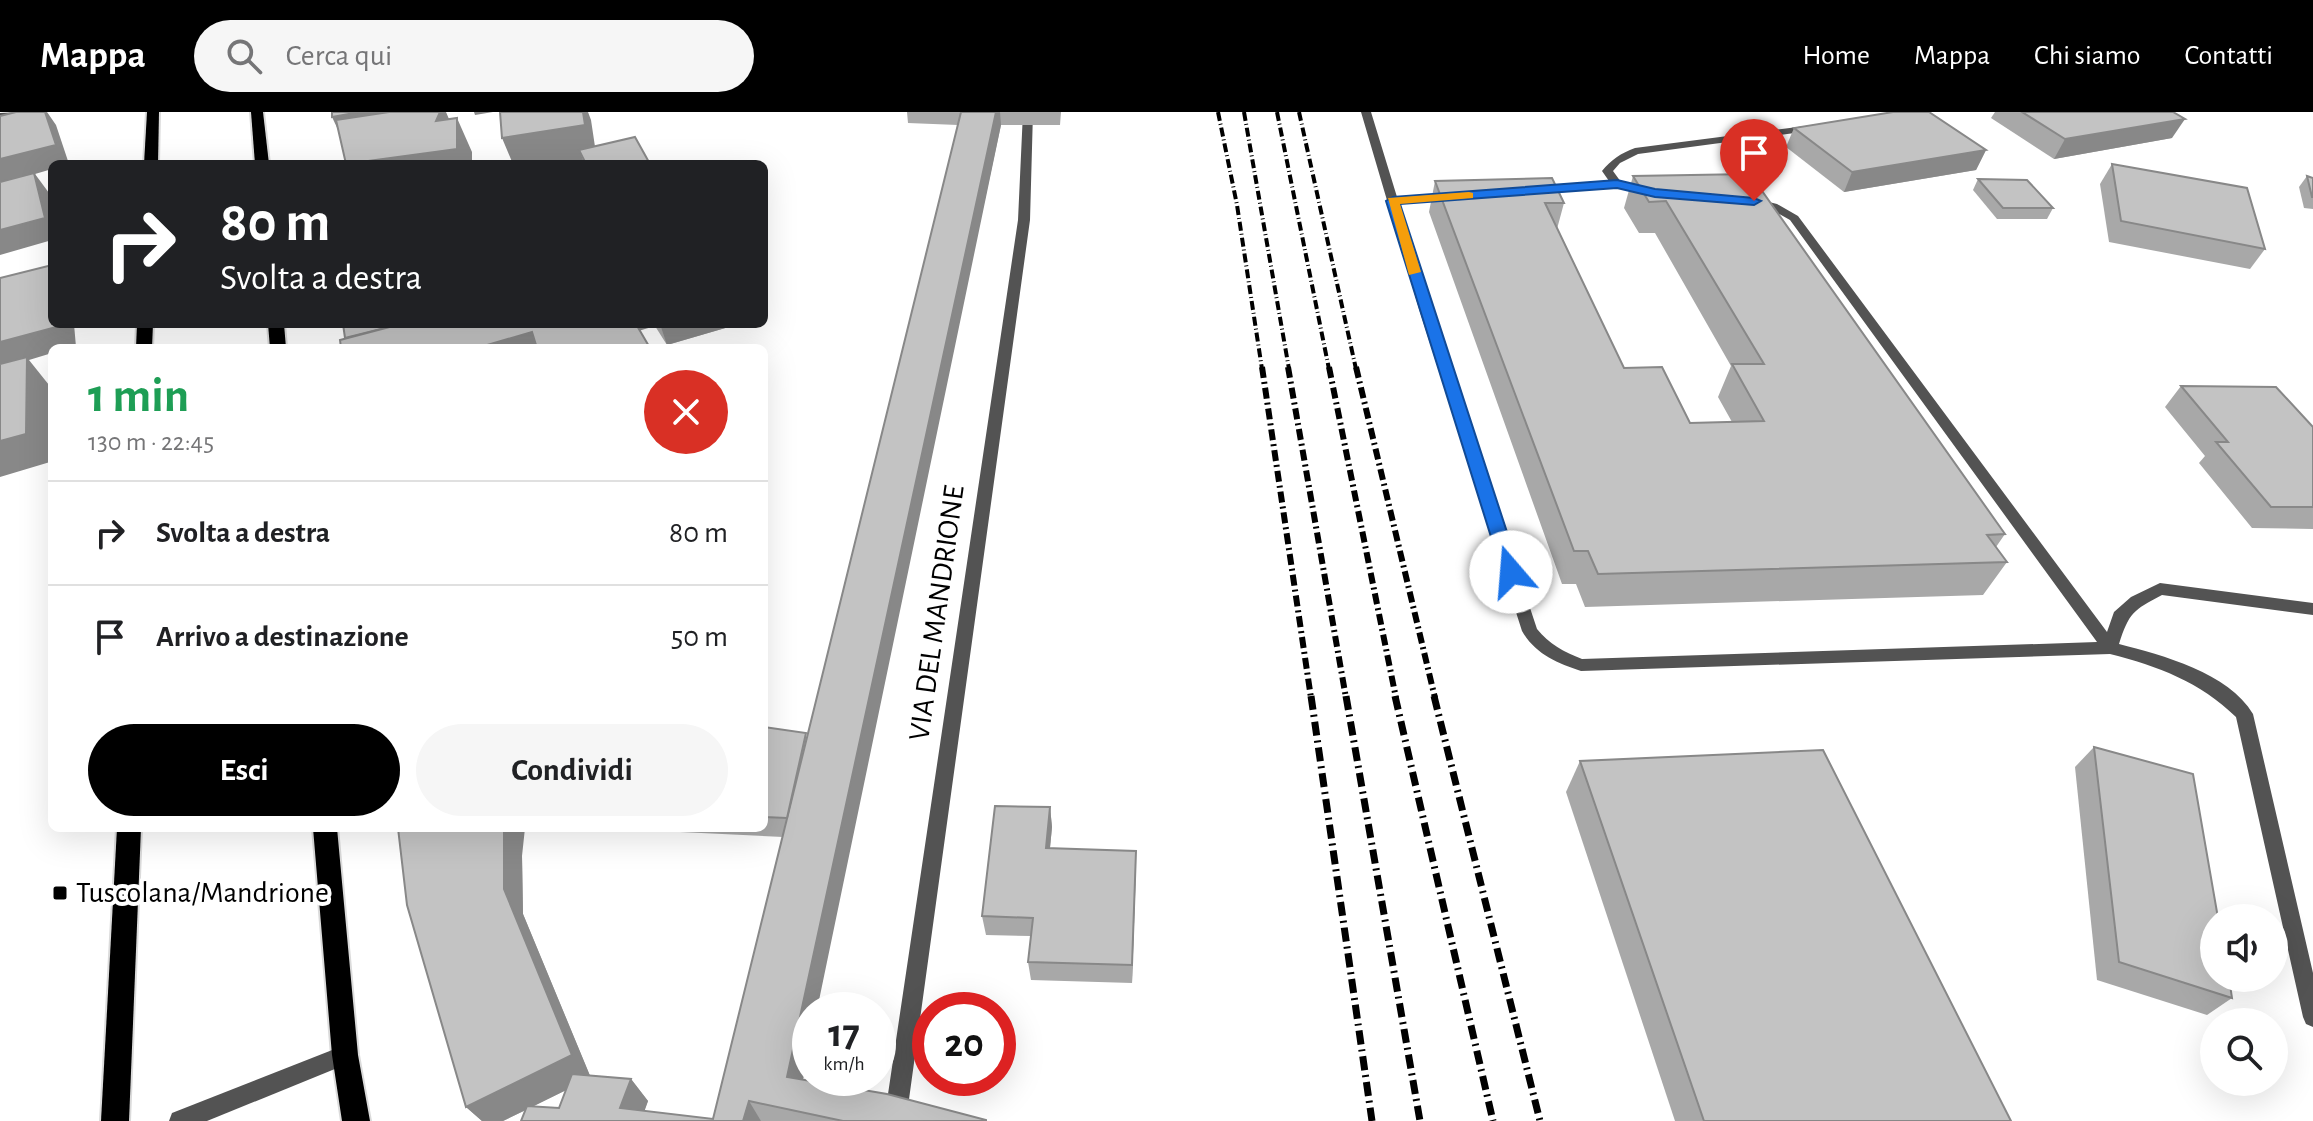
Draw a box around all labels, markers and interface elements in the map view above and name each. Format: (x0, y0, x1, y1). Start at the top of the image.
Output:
search box (194, 20, 754, 92)
icon: search (222, 34, 266, 78)
text: Mappa (40, 37, 146, 75)
text: Cerca qui (286, 41, 392, 71)
text: Home (1803, 42, 1870, 70)
text: Mappa (1914, 42, 1990, 70)
text: Chi siamo (2034, 42, 2141, 70)
text: Contatti (2185, 42, 2273, 70)
pin (1720, 119, 1788, 201)
icon: arrive (1732, 131, 1776, 175)
icon: right (88, 192, 192, 296)
text: 80 m (220, 195, 330, 251)
text: Svolta a destra (220, 260, 422, 296)
button: close (644, 370, 728, 454)
text: 1 min (88, 373, 189, 421)
text: 130 m · 22:45 (88, 429, 214, 455)
street label: VIA DEL MANDRIONE (904, 483, 970, 743)
icon: right (88, 511, 132, 555)
text: Svolta a destra (156, 518, 330, 548)
text: 80 m (669, 518, 728, 548)
position arrow (1469, 530, 1553, 614)
icon: arrive (88, 615, 132, 659)
text: Arrivo a destinazione (156, 622, 409, 652)
text: 50 m (671, 622, 728, 652)
button: Esci (88, 724, 400, 816)
button: Condividi (416, 724, 728, 816)
place label: Tuscolana/Mandrione (76, 878, 329, 908)
marker: Tuscolana/Mandrione (51, 884, 69, 902)
map controls (2200, 904, 2288, 1096)
button: sound (2200, 904, 2288, 992)
speed limit sign: 20 (912, 992, 1016, 1096)
button: search (2200, 1008, 2288, 1096)
text: 17 (828, 1014, 860, 1054)
text: km/h (823, 1054, 865, 1074)

